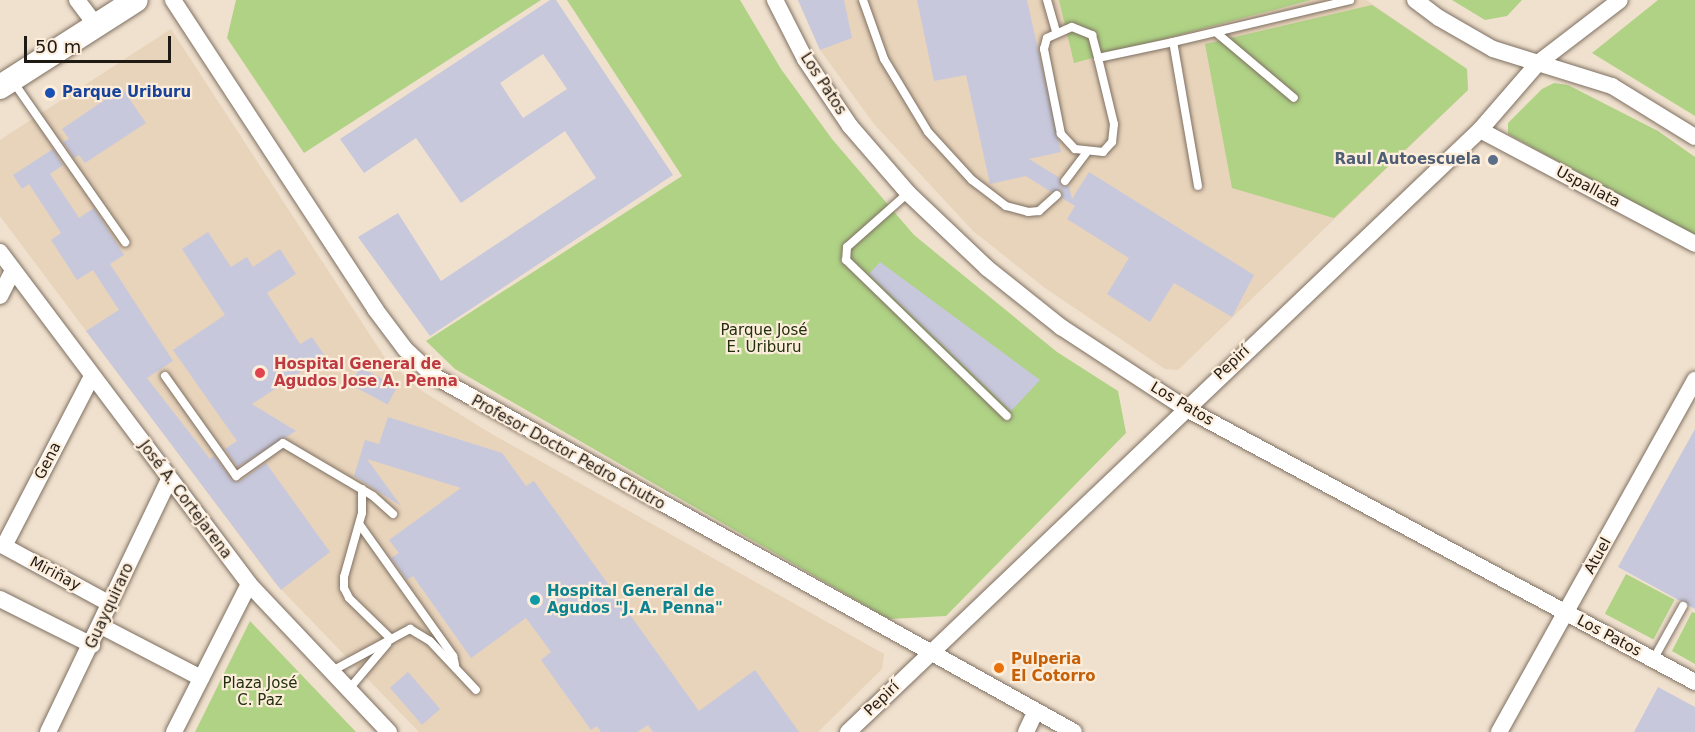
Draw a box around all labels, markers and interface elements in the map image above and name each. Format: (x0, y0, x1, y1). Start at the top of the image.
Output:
scale bar (27, 24, 174, 62)
text: 50 m (35, 36, 81, 57)
street label: Los Patos (796, 50, 850, 118)
place label: Parque Uriburu (62, 84, 191, 102)
marker: Parque Uriburu (43, 86, 57, 100)
place label: Raul Autoescuela (1334, 151, 1481, 169)
marker: Raul Autoescuela (1486, 153, 1500, 167)
street label: Uspallata (1553, 163, 1623, 211)
park label: Parque José E. Uriburu (720, 321, 808, 356)
street label: Pepirí (1211, 342, 1253, 384)
place label: Hospital General de Agudos Jose A. Penna (274, 355, 458, 390)
marker: Hospital General de Agudos Jose A. Penna (251, 364, 269, 382)
street label: Los Patos (1147, 378, 1217, 430)
street label: Profesor Doctor Pedro Chutro (468, 392, 668, 514)
street label: José A. Cortejarena (135, 437, 235, 563)
street label: Gena (31, 439, 65, 483)
street label: Atuel (1581, 535, 1615, 577)
street label: Miriñay (26, 553, 84, 595)
street label: Guayquiraro (82, 560, 138, 652)
place label: Hospital General de Agudos "J. A. Penna" (547, 582, 723, 617)
marker: Hospital General de Agudos "J. A. Penna" (528, 593, 542, 607)
street label: Los Patos (1574, 612, 1644, 660)
place label: Pulperia El Cotorro (1011, 650, 1095, 685)
marker: Pulperia El Cotorro (992, 661, 1006, 675)
park label: Plaza José C. Paz (223, 674, 297, 709)
street label: Pepirí (861, 678, 903, 720)

